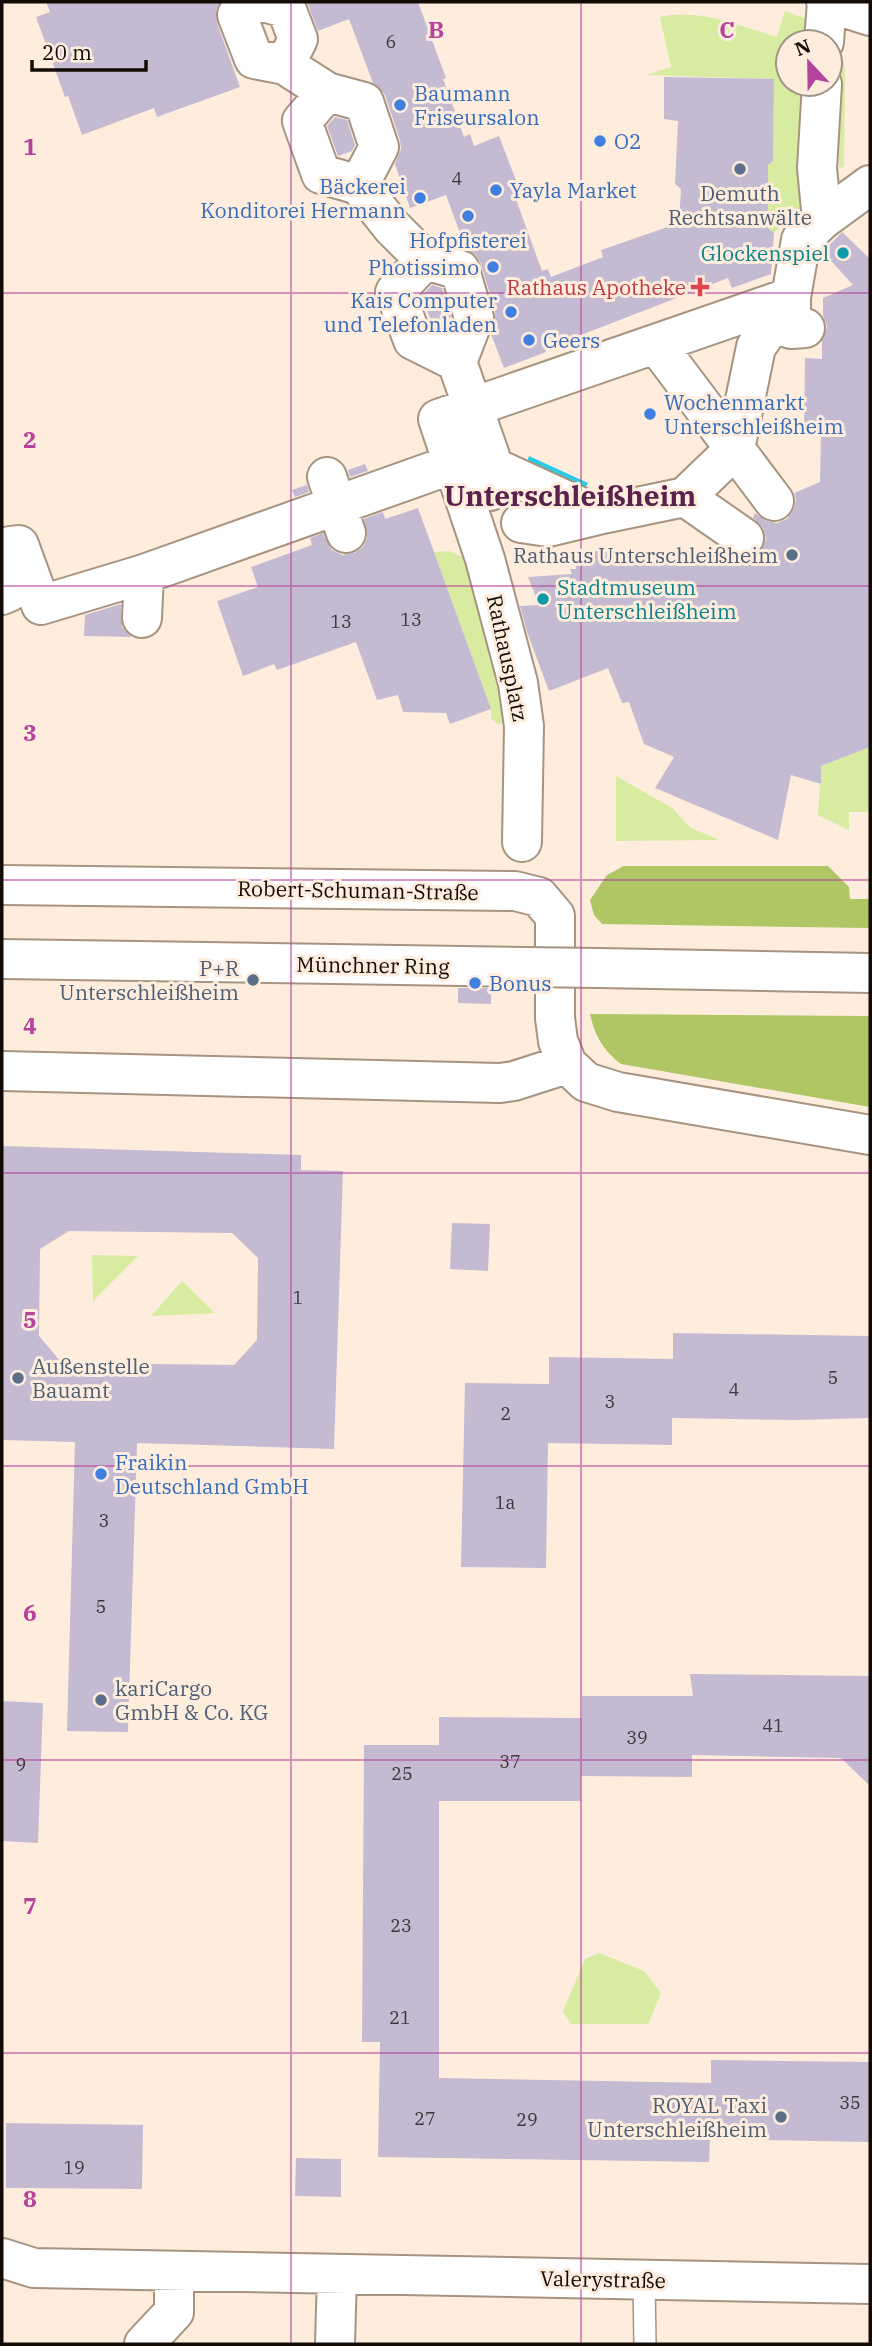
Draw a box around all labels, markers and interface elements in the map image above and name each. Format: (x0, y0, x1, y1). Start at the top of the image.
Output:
text: B (428, 14, 444, 44)
text: C (719, 14, 735, 44)
scale bar (32, 28, 145, 72)
north arrow (774, 28, 844, 98)
house number: 6 (386, 30, 396, 53)
text: N (791, 33, 814, 61)
text: 20 m (42, 38, 92, 66)
place label: Baumann Friseursalon (414, 79, 540, 131)
marker: Baumann Friseursalon (392, 97, 408, 113)
place label: O2 (614, 127, 642, 155)
text: 1 (23, 131, 37, 161)
marker: O2 (592, 133, 608, 149)
marker: Demuth Rechtsanwälte (732, 161, 748, 177)
house number: 4 (452, 167, 462, 190)
place label: Bäckerei Konditorei Hermann (200, 172, 406, 224)
place label: Yayla Market (510, 176, 637, 204)
place label: Demuth Rechtsanwälte (668, 179, 812, 231)
marker: Yayla Market (488, 182, 504, 198)
marker: Bäckerei Konditorei Hermann (412, 190, 428, 206)
marker: Hofpfisterei (460, 208, 476, 224)
place label: Hofpfisterei (409, 226, 527, 254)
place label: Glockenspiel (701, 239, 829, 267)
marker: Glockenspiel (835, 245, 851, 261)
place label: Photissimo (368, 253, 479, 281)
marker: Photissimo (485, 259, 501, 275)
place label: Rathaus Apotheke (507, 273, 686, 301)
marker: Rathaus Apotheke (692, 279, 708, 295)
place label: Kais Computer und Telefonladen (324, 286, 498, 338)
marker: Kais Computer und Telefonladen (503, 304, 519, 320)
place label: Geers (543, 326, 600, 354)
marker: Geers (521, 332, 537, 348)
place label: Wochenmarkt Unterschleißheim (664, 388, 844, 440)
marker: Wochenmarkt Unterschleißheim (642, 406, 658, 422)
text: 2 (23, 424, 37, 454)
district label: Unterschleißheim (444, 477, 696, 514)
place label: Rathaus Unterschleißheim (513, 541, 778, 569)
marker: Rathaus Unterschleißheim (784, 547, 800, 563)
place label: Stadtmuseum Unterschleißheim (557, 573, 737, 625)
marker: Stadtmuseum Unterschleißheim (535, 591, 551, 607)
street label: Rathausplatz (481, 592, 535, 724)
house number: 13 (400, 608, 422, 631)
house number: 13 (330, 610, 352, 633)
text: 3 (23, 717, 37, 747)
street label: Robert-Schuman-Straße (237, 874, 479, 906)
street label: Münchner Ring (296, 950, 450, 980)
place label: P+R Unterschleißheim (59, 954, 239, 1006)
place label: Bonus (489, 969, 552, 997)
marker: P+R Unterschleißheim (245, 972, 261, 988)
marker: Bonus (467, 975, 483, 991)
text: 4 (23, 1010, 37, 1040)
house number: 1 (293, 1286, 303, 1309)
text: 5 (23, 1304, 37, 1334)
place label: Außenstelle Bauamt (32, 1352, 150, 1404)
house number: 5 (828, 1366, 838, 1389)
marker: Außenstelle Bauamt (10, 1370, 26, 1386)
house number: 4 (729, 1378, 739, 1401)
house number: 3 (605, 1390, 615, 1413)
house number: 2 (501, 1402, 511, 1425)
place label: Fraikin Deutschland GmbH (115, 1448, 309, 1500)
marker: Fraikin Deutschland GmbH (93, 1466, 109, 1482)
house number: 1a (495, 1491, 515, 1514)
house number: 3 (99, 1509, 109, 1532)
house number: 5 (96, 1595, 106, 1618)
text: 6 (23, 1597, 37, 1627)
place label: kariCargo GmbH & Co. KG (115, 1674, 269, 1726)
marker: kariCargo GmbH & Co. KG (93, 1692, 109, 1708)
house number: 41 (762, 1714, 784, 1737)
house number: 39 (626, 1726, 648, 1749)
house number: 37 (499, 1750, 521, 1773)
house number: 9 (16, 1753, 26, 1776)
house number: 25 (391, 1762, 413, 1785)
text: 7 (23, 1890, 37, 1920)
house number: 23 (390, 1914, 412, 1937)
house number: 21 (389, 2006, 411, 2029)
place label: ROYAL Taxi Unterschleißheim (587, 2091, 767, 2143)
house number: 35 (839, 2091, 861, 2114)
house number: 27 (414, 2107, 436, 2130)
house number: 29 (516, 2108, 538, 2131)
marker: ROYAL Taxi Unterschleißheim (773, 2109, 789, 2125)
house number: 19 (63, 2156, 85, 2179)
text: 8 (23, 2183, 37, 2213)
street label: Valerystraße (540, 2264, 666, 2294)

